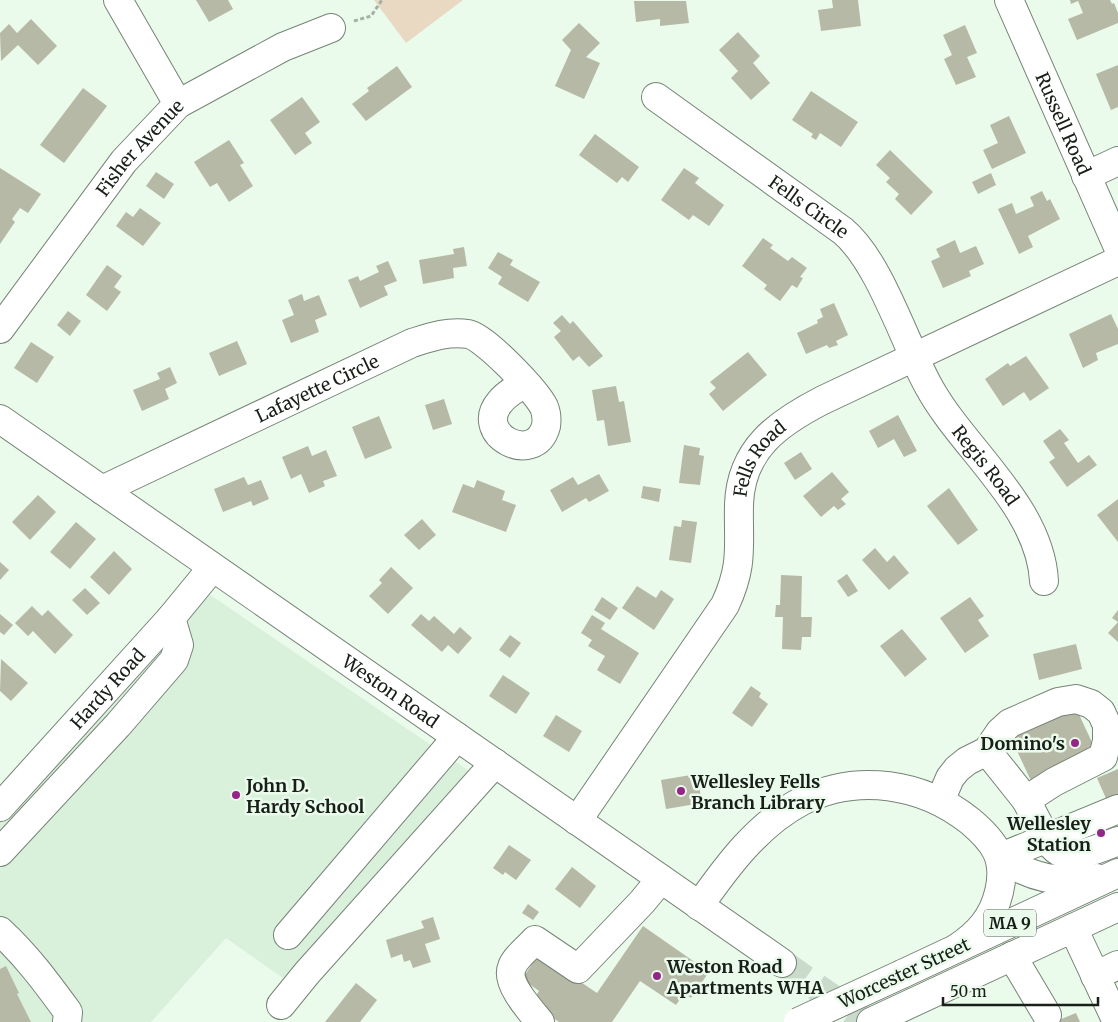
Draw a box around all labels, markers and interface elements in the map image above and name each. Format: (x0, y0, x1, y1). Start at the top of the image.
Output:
street label: Russell Road (1031, 69, 1096, 178)
street label: Fisher Avenue (91, 94, 188, 201)
street label: Fells Circle (764, 170, 853, 243)
street label: Lafayette Circle (252, 349, 382, 427)
street label: Fells Road (728, 415, 790, 498)
street label: Regis Road (947, 420, 1025, 510)
street label: Hardy Road (65, 643, 150, 733)
street label: Weston Road (337, 649, 444, 733)
place label: Domino's (980, 732, 1065, 755)
marker: Domino's (1069, 737, 1081, 749)
place label: Wellesley Fells Branch Library (690, 770, 826, 814)
place label: John D. Hardy School (245, 774, 365, 818)
marker: Wellesley Fells Branch Library (675, 785, 687, 797)
marker: John D. Hardy School (230, 789, 242, 801)
place label: Wellesley Station (1006, 812, 1091, 856)
marker: Wellesley Station (1095, 827, 1107, 839)
road number: MA 9 (984, 910, 1036, 936)
street label: Worcester Street (834, 932, 973, 1014)
place label: Weston Road Apartments WHA (666, 955, 824, 999)
marker: Weston Road Apartments WHA (651, 970, 663, 982)
scale bar (943, 974, 1098, 1006)
text: 50 m (950, 982, 987, 1001)

